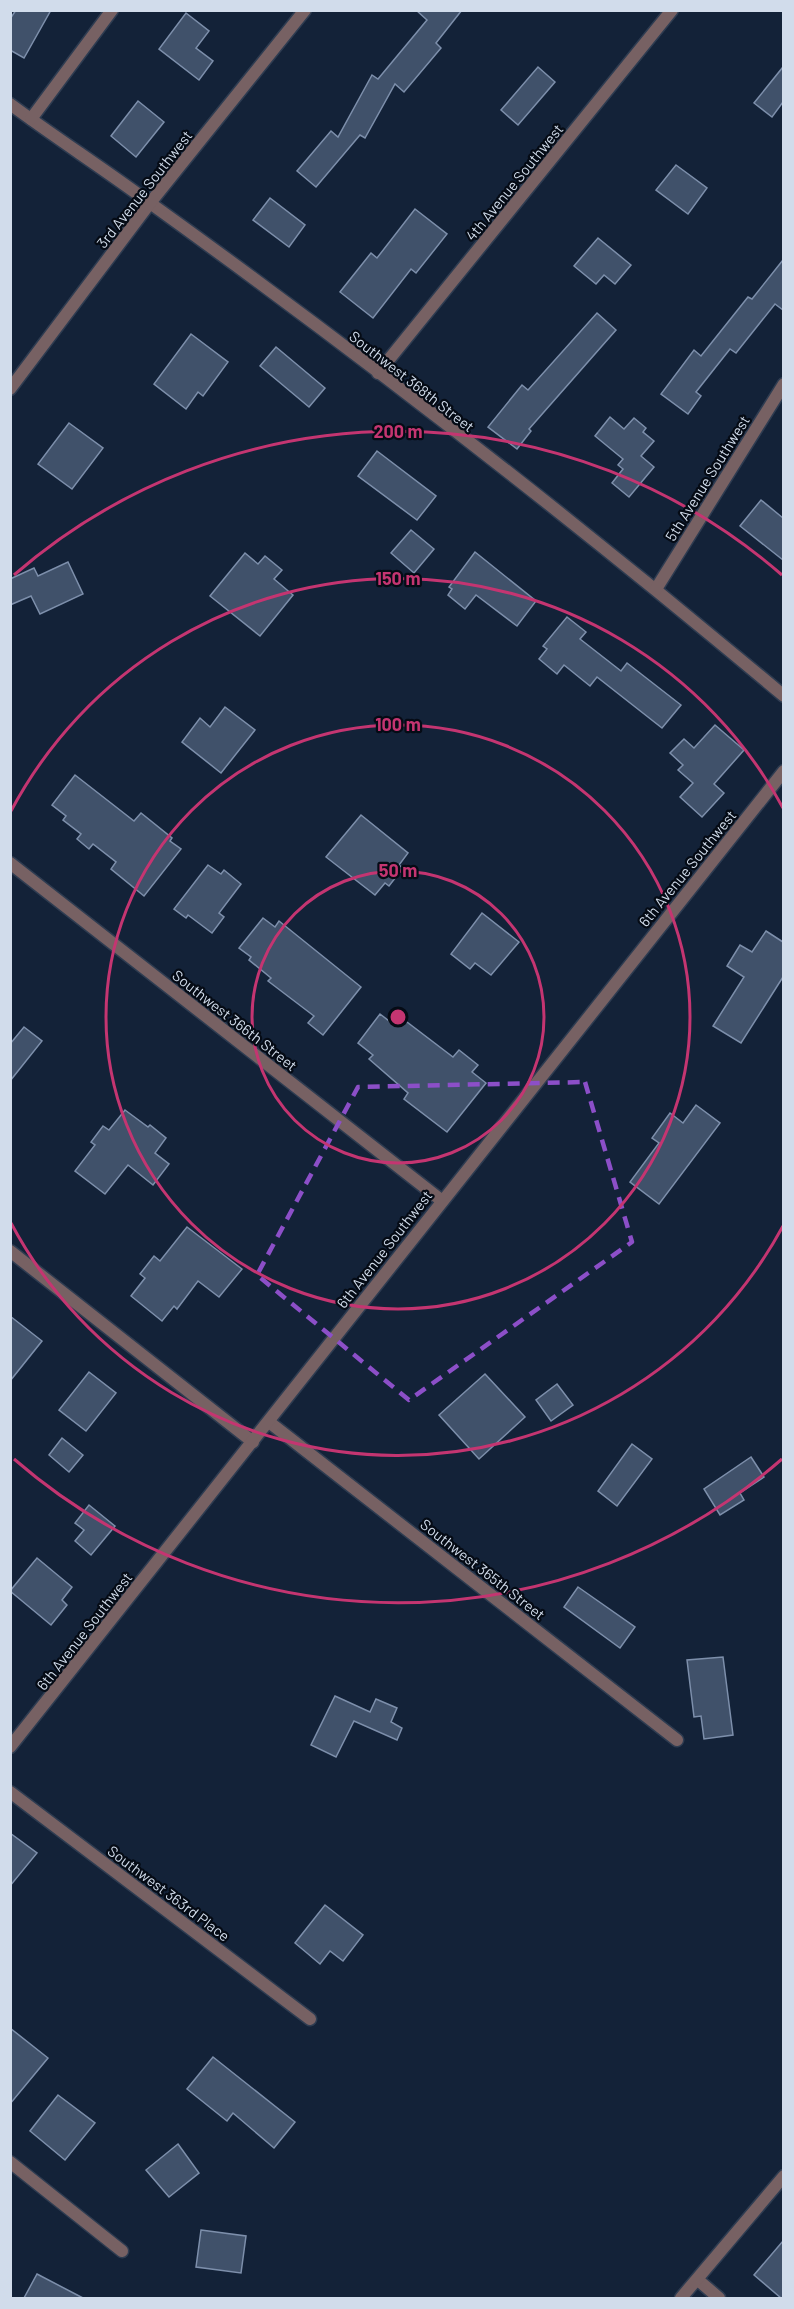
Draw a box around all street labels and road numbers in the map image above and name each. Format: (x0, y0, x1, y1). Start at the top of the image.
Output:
street label: 4th Avenue Southwest (461, 120, 567, 244)
street label: 3rd Avenue Southwest (92, 127, 196, 251)
street label: Southwest 368th Street (346, 327, 478, 435)
street label: 5th Avenue Southwest (661, 412, 753, 544)
street label: 6th Avenue Southwest (635, 806, 739, 930)
street label: Southwest 366th Street (169, 966, 301, 1074)
street label: 6th Avenue Southwest (332, 1187, 436, 1311)
street label: Southwest 365th Street (417, 1515, 549, 1623)
street label: 6th Avenue Southwest (32, 1569, 136, 1693)
street label: Southwest 363rd Place (104, 1841, 234, 1945)

